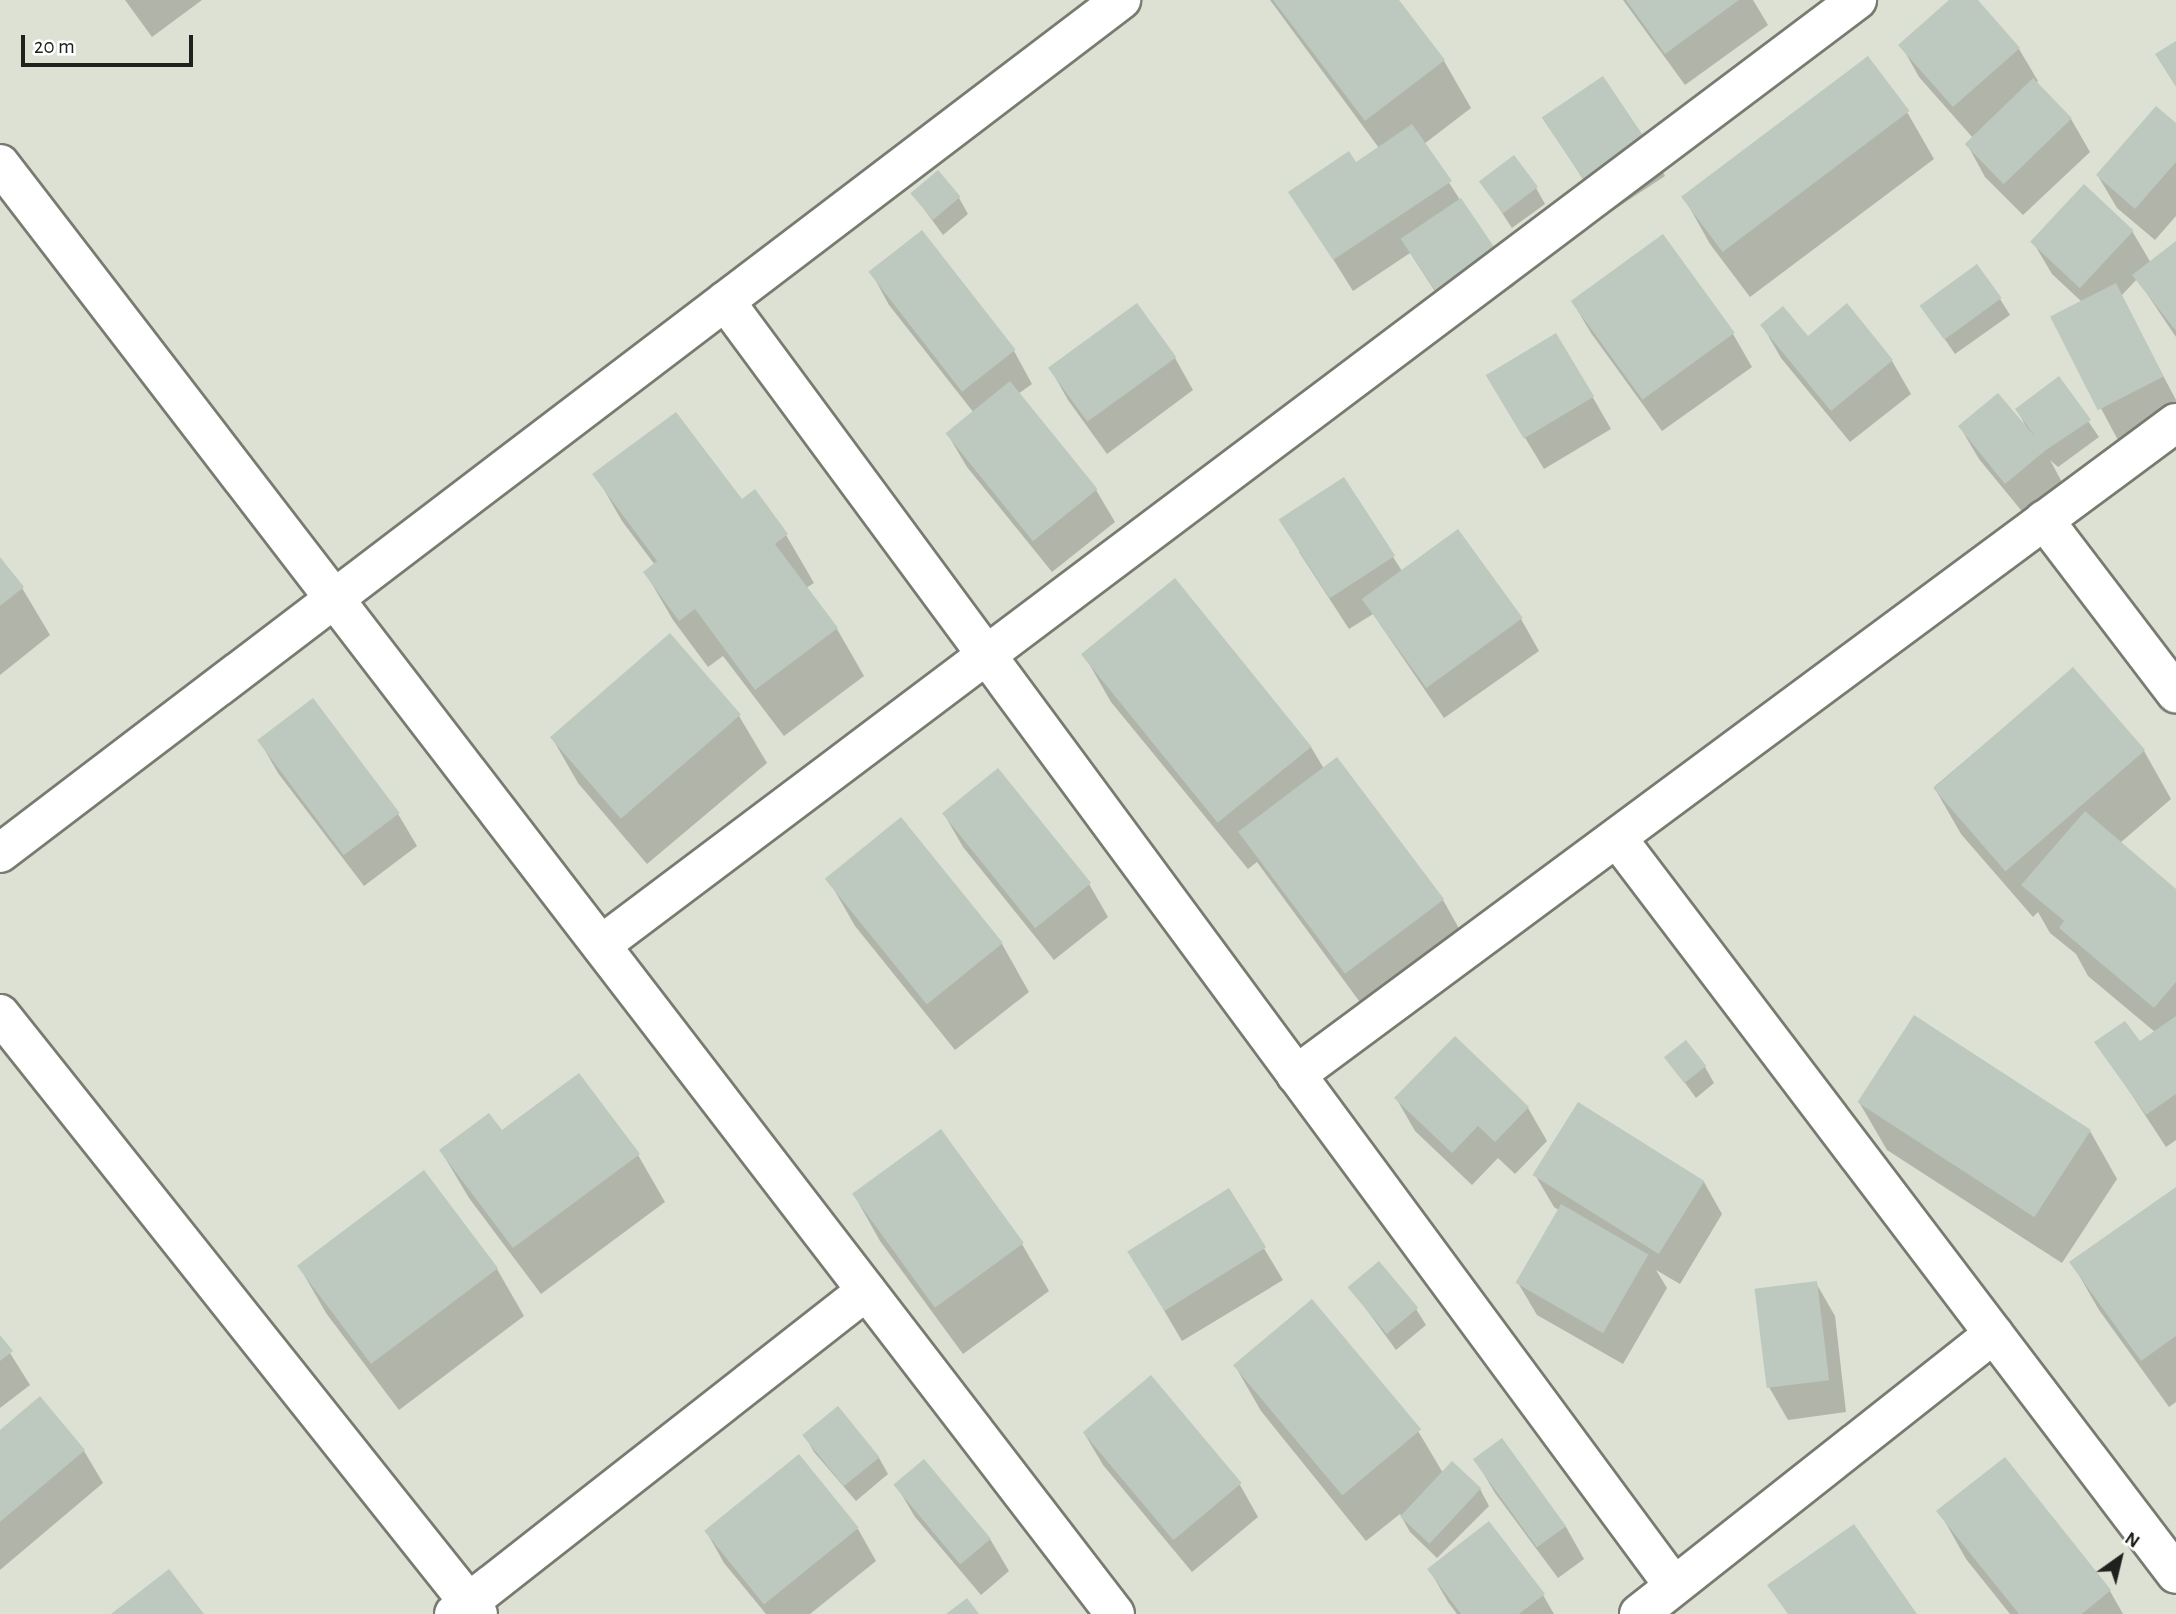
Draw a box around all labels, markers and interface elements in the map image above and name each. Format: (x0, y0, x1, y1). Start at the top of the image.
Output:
scale bar (24, 21, 196, 65)
text: 20 m (34, 36, 75, 57)
north arrow (2085, 1523, 2155, 1593)
text: N (2121, 1529, 2143, 1552)

